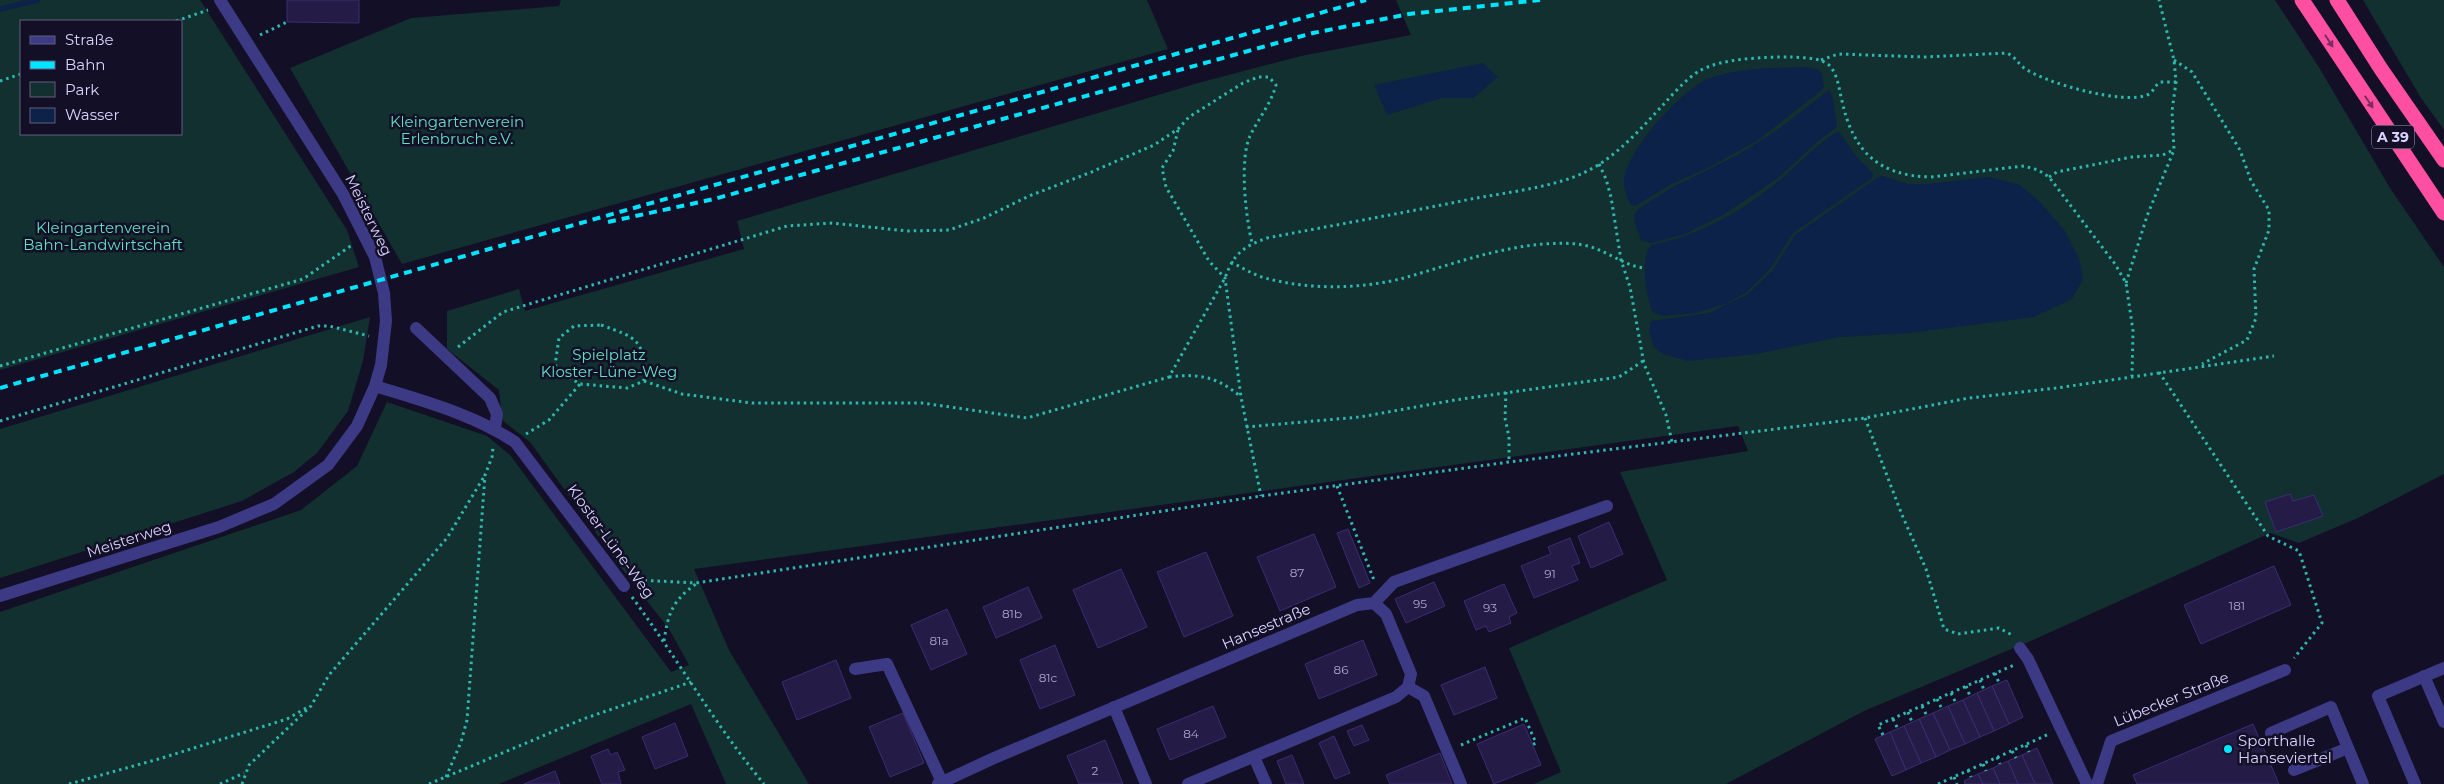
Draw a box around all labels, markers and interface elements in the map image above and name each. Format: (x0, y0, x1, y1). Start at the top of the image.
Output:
legend (20, 20, 182, 135)
text: Straße (65, 30, 114, 49)
one-way arrow (2324, 35, 2333, 48)
text: Bahn (65, 55, 105, 74)
text: Park (65, 80, 99, 99)
one-way arrow (2364, 95, 2374, 109)
text: Wasser (65, 105, 119, 124)
park label: Kleingartenverein Erlenbruch e.V. (390, 112, 524, 148)
road number: A 39 (2372, 125, 2414, 148)
street label: Meisterweg (341, 171, 397, 259)
park label: Kleingartenverein Bahn-Landwirtschaft (23, 218, 183, 254)
park label: Spielplatz Kloster-Lüne-Weg (541, 345, 677, 381)
street label: Kloster-Lüne-Weg (563, 480, 659, 602)
street label: Meisterweg (84, 516, 174, 562)
house number: 87 (1290, 565, 1304, 580)
house number: 91 (1544, 566, 1556, 581)
house number: 95 (1413, 596, 1427, 611)
house number: 181 (2229, 598, 2245, 613)
street label: Hansestraße (1219, 599, 1313, 653)
house number: 93 (1483, 600, 1497, 615)
house number: 81b (1002, 606, 1022, 621)
house number: 81a (929, 633, 949, 648)
house number: 86 (1334, 662, 1348, 677)
street label: Lübecker Straße (2111, 667, 2231, 731)
house number: 81c (1039, 670, 1058, 685)
house number: 84 (1183, 726, 1199, 741)
place label: Sporthalle Hanseviertel (2238, 731, 2332, 767)
marker: Sporthalle Hanseviertel (2222, 743, 2234, 755)
house number: 2 (1092, 763, 1099, 778)

